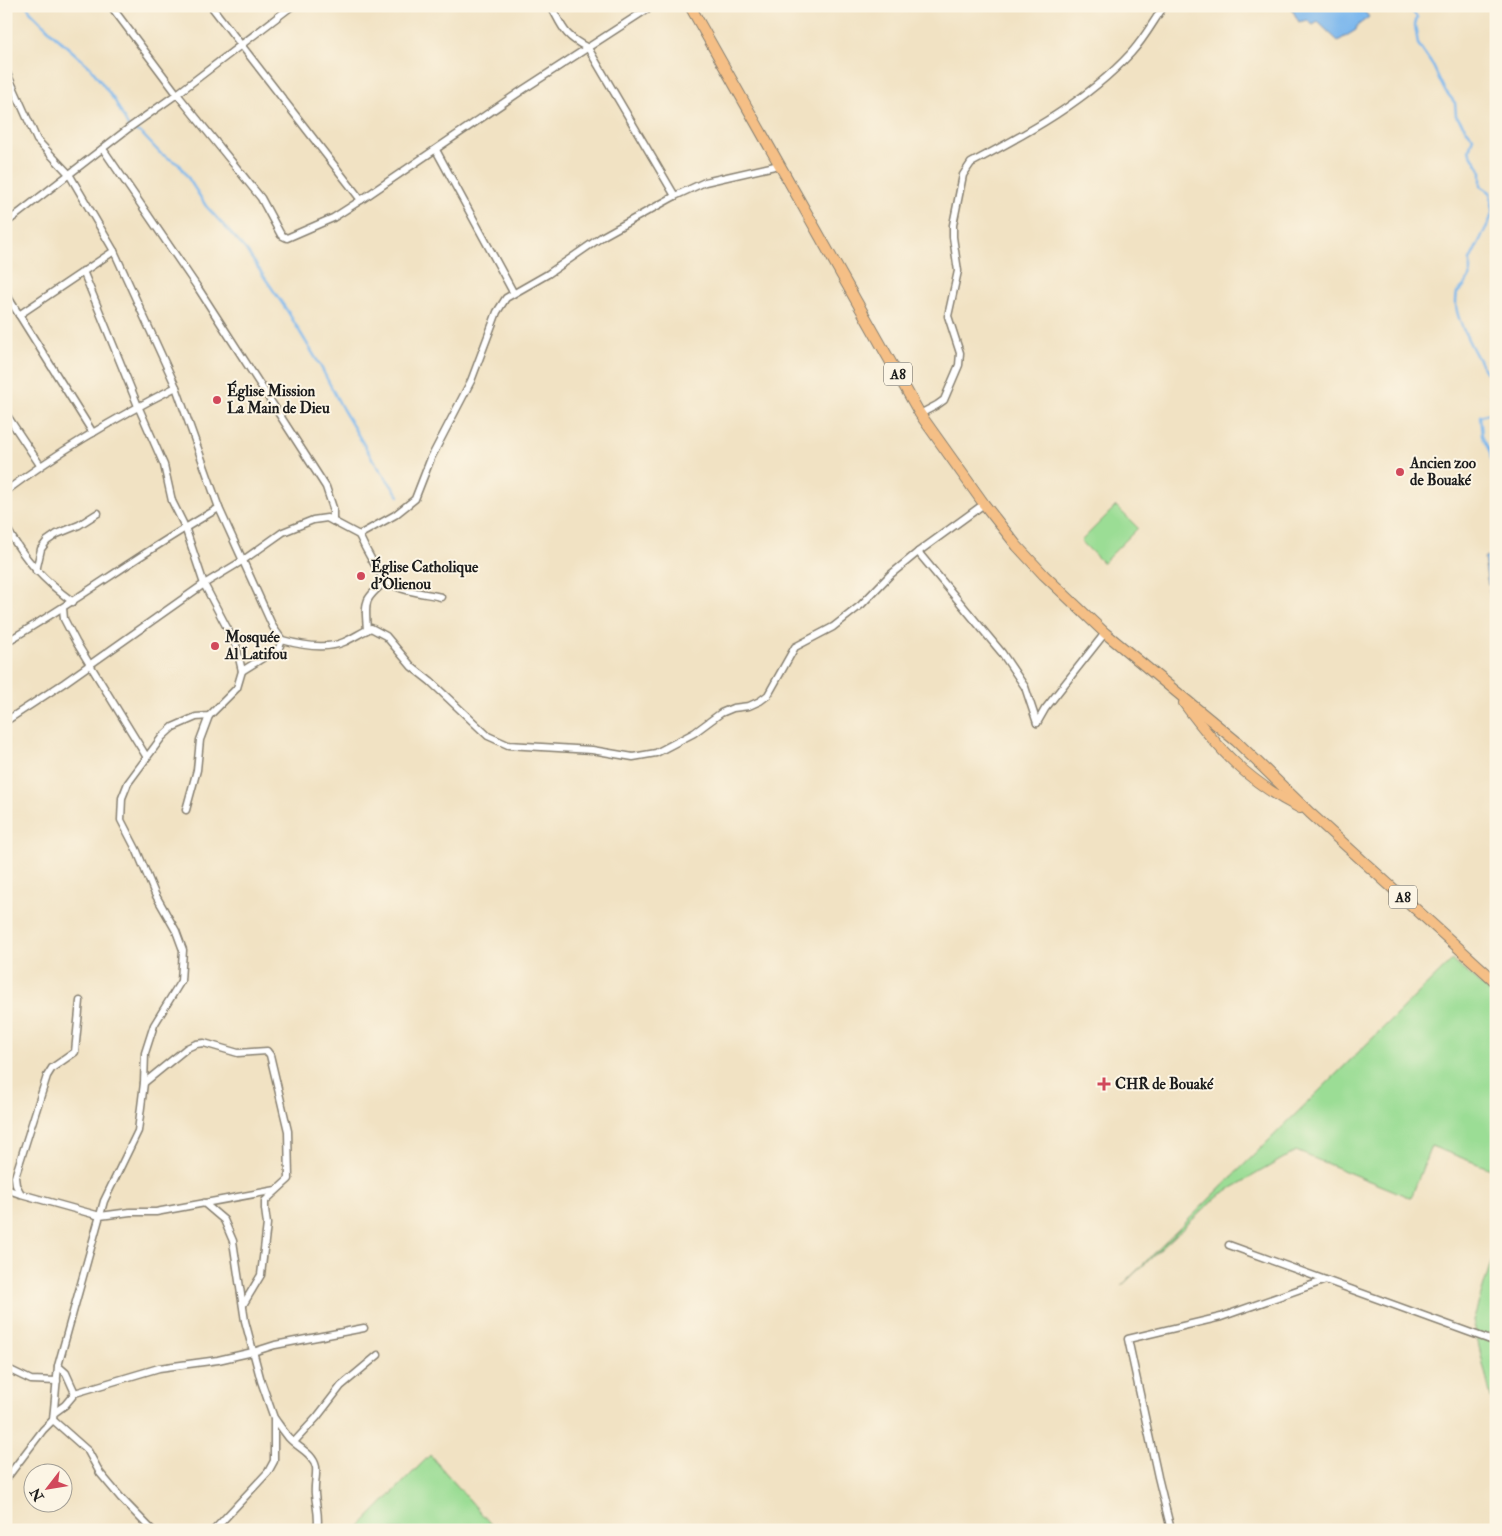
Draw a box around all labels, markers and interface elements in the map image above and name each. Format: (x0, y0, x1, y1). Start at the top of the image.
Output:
road number: A8 (884, 362, 912, 386)
place label: Église Mission La Main de Dieu (227, 380, 330, 418)
marker: Église Mission La Main de Dieu (211, 394, 223, 406)
place label: Ancien zoo de Bouaké (1409, 454, 1477, 490)
marker: Ancien zoo de Bouaké (1394, 466, 1406, 478)
place label: Église Catholique d'Olienou (371, 556, 479, 594)
marker: Église Catholique d'Olienou (355, 570, 367, 582)
place label: Mosquée Al Latifou (224, 628, 287, 664)
marker: Mosquée Al Latifou (209, 640, 221, 652)
road number: A8 (1389, 886, 1417, 909)
place label: CHR de Bouaké (1115, 1075, 1214, 1094)
marker: CHR de Bouaké (1097, 1077, 1111, 1091)
north arrow (22, 1464, 72, 1514)
text: N (27, 1484, 48, 1505)

